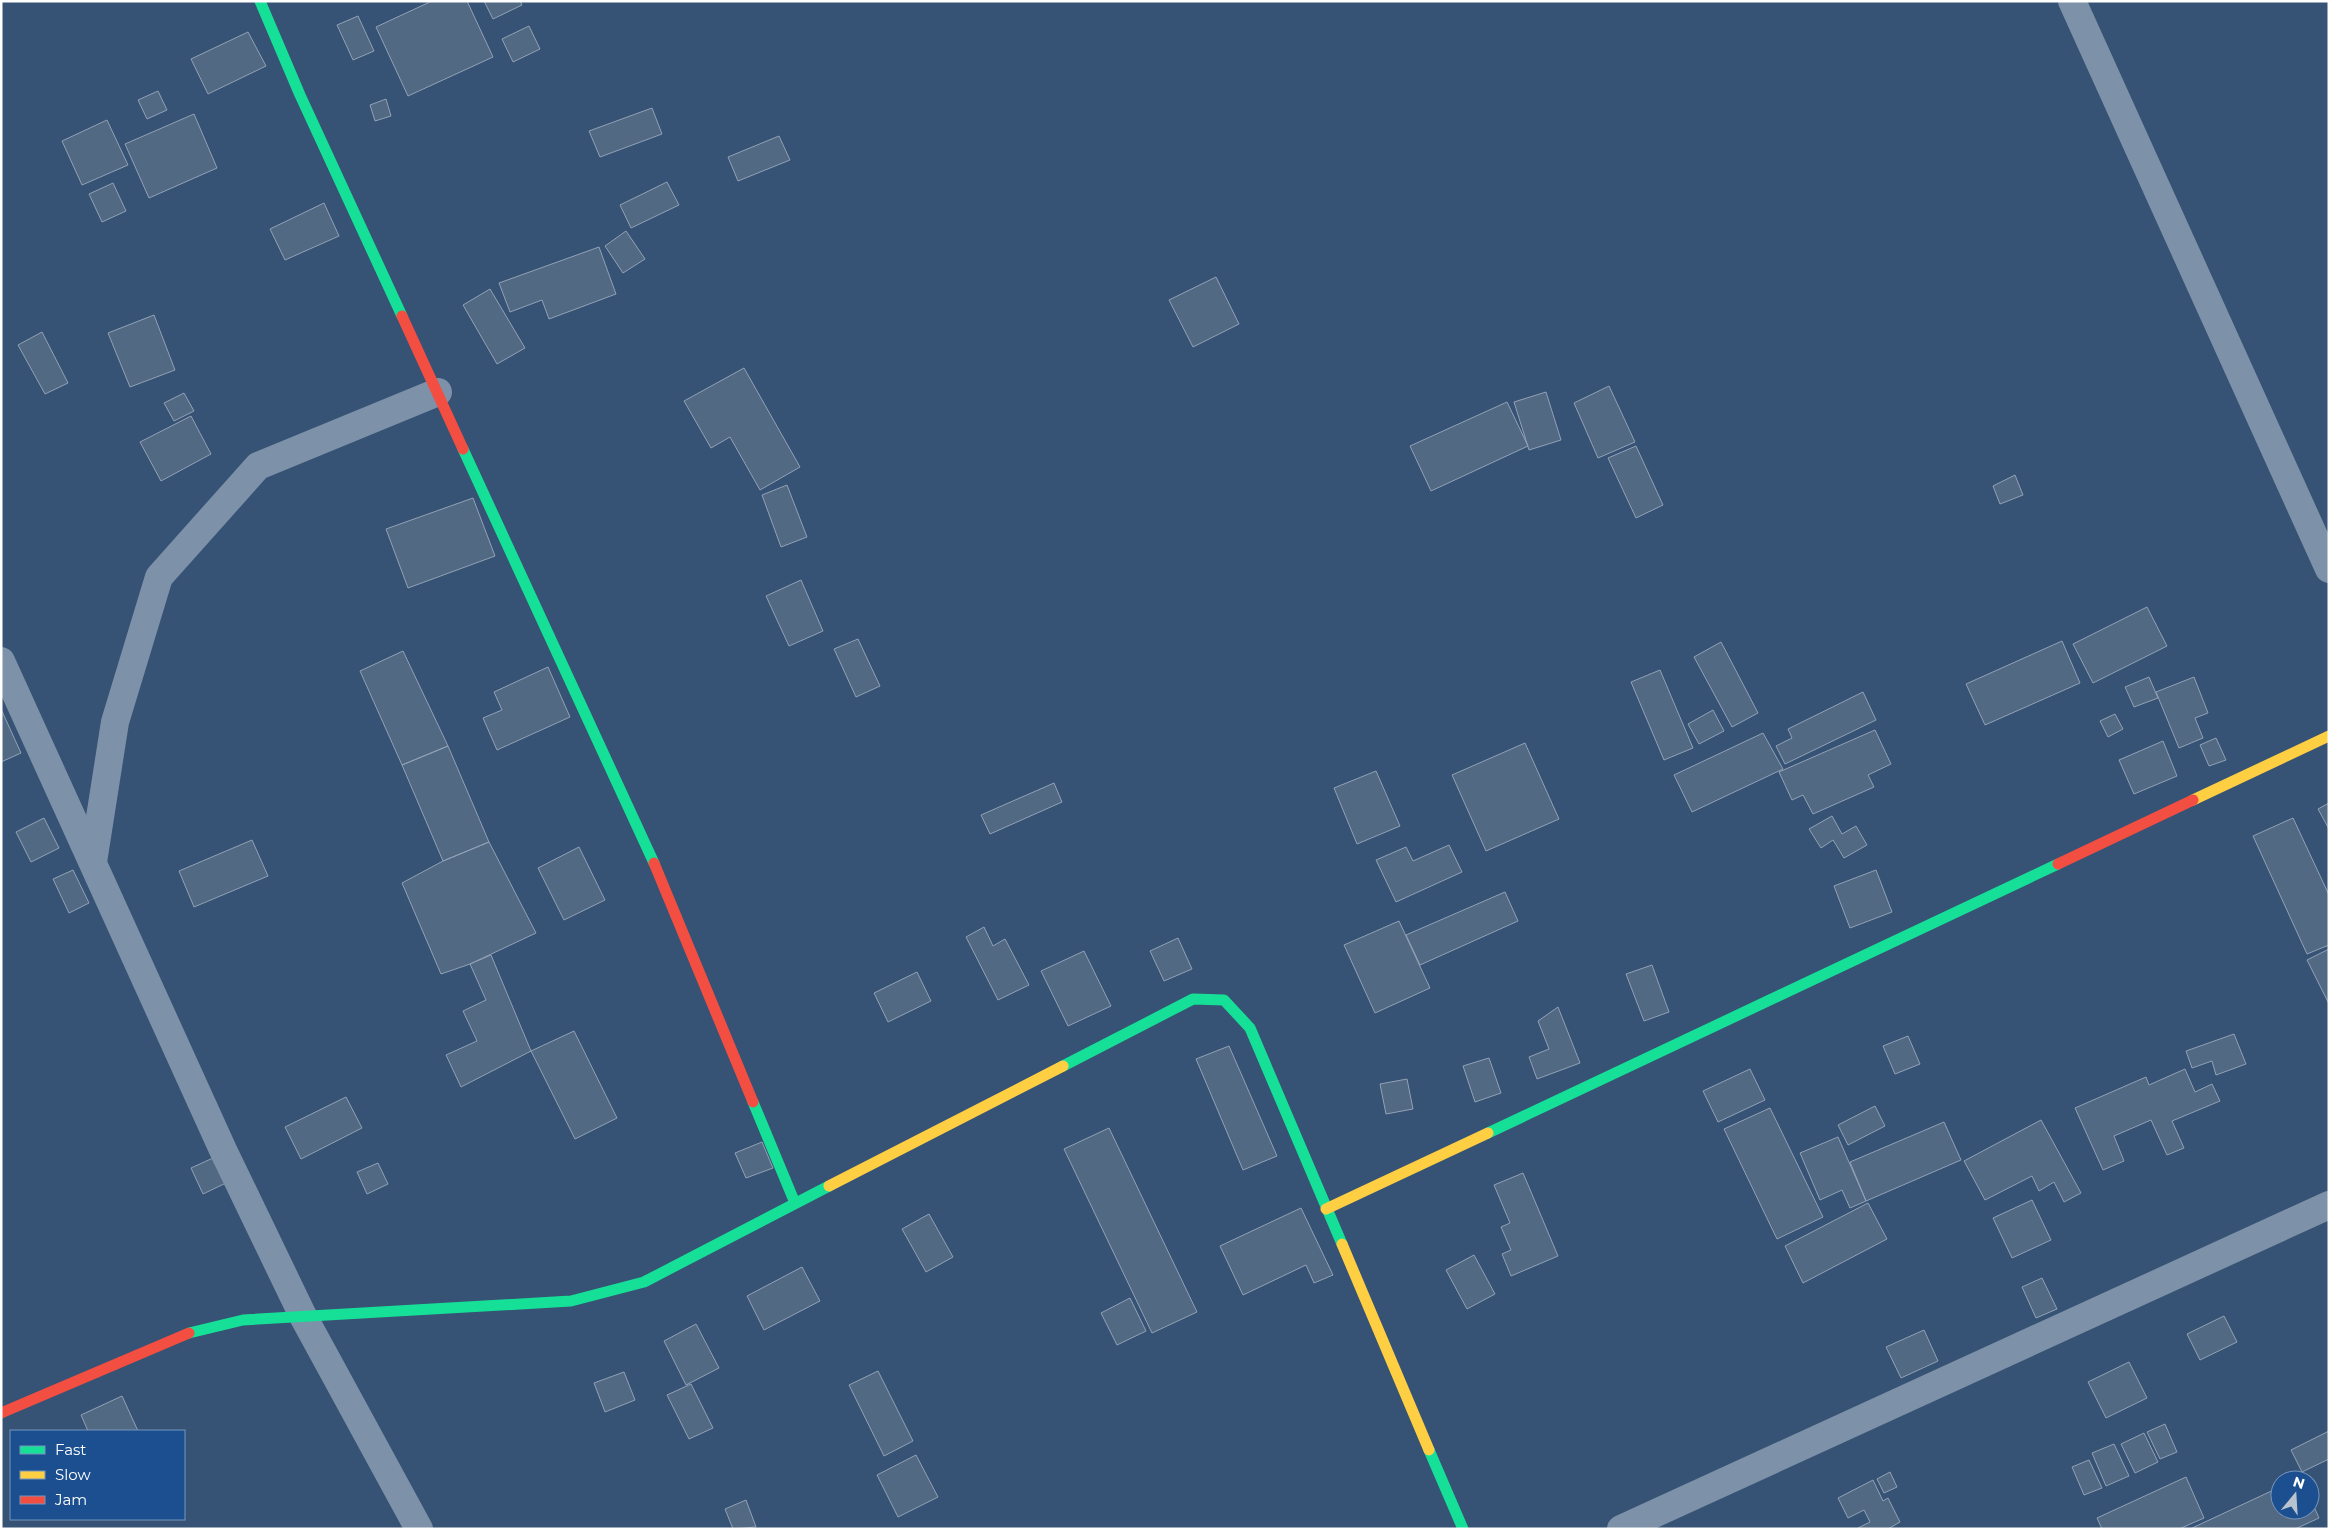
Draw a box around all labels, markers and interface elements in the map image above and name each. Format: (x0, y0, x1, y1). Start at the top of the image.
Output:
legend (10, 1430, 185, 1520)
text: Fast (55, 1440, 86, 1459)
text: Slow (55, 1465, 91, 1484)
north arrow (2270, 1470, 2320, 1520)
text: N (2291, 1472, 2307, 1493)
text: Jam (54, 1490, 87, 1509)

